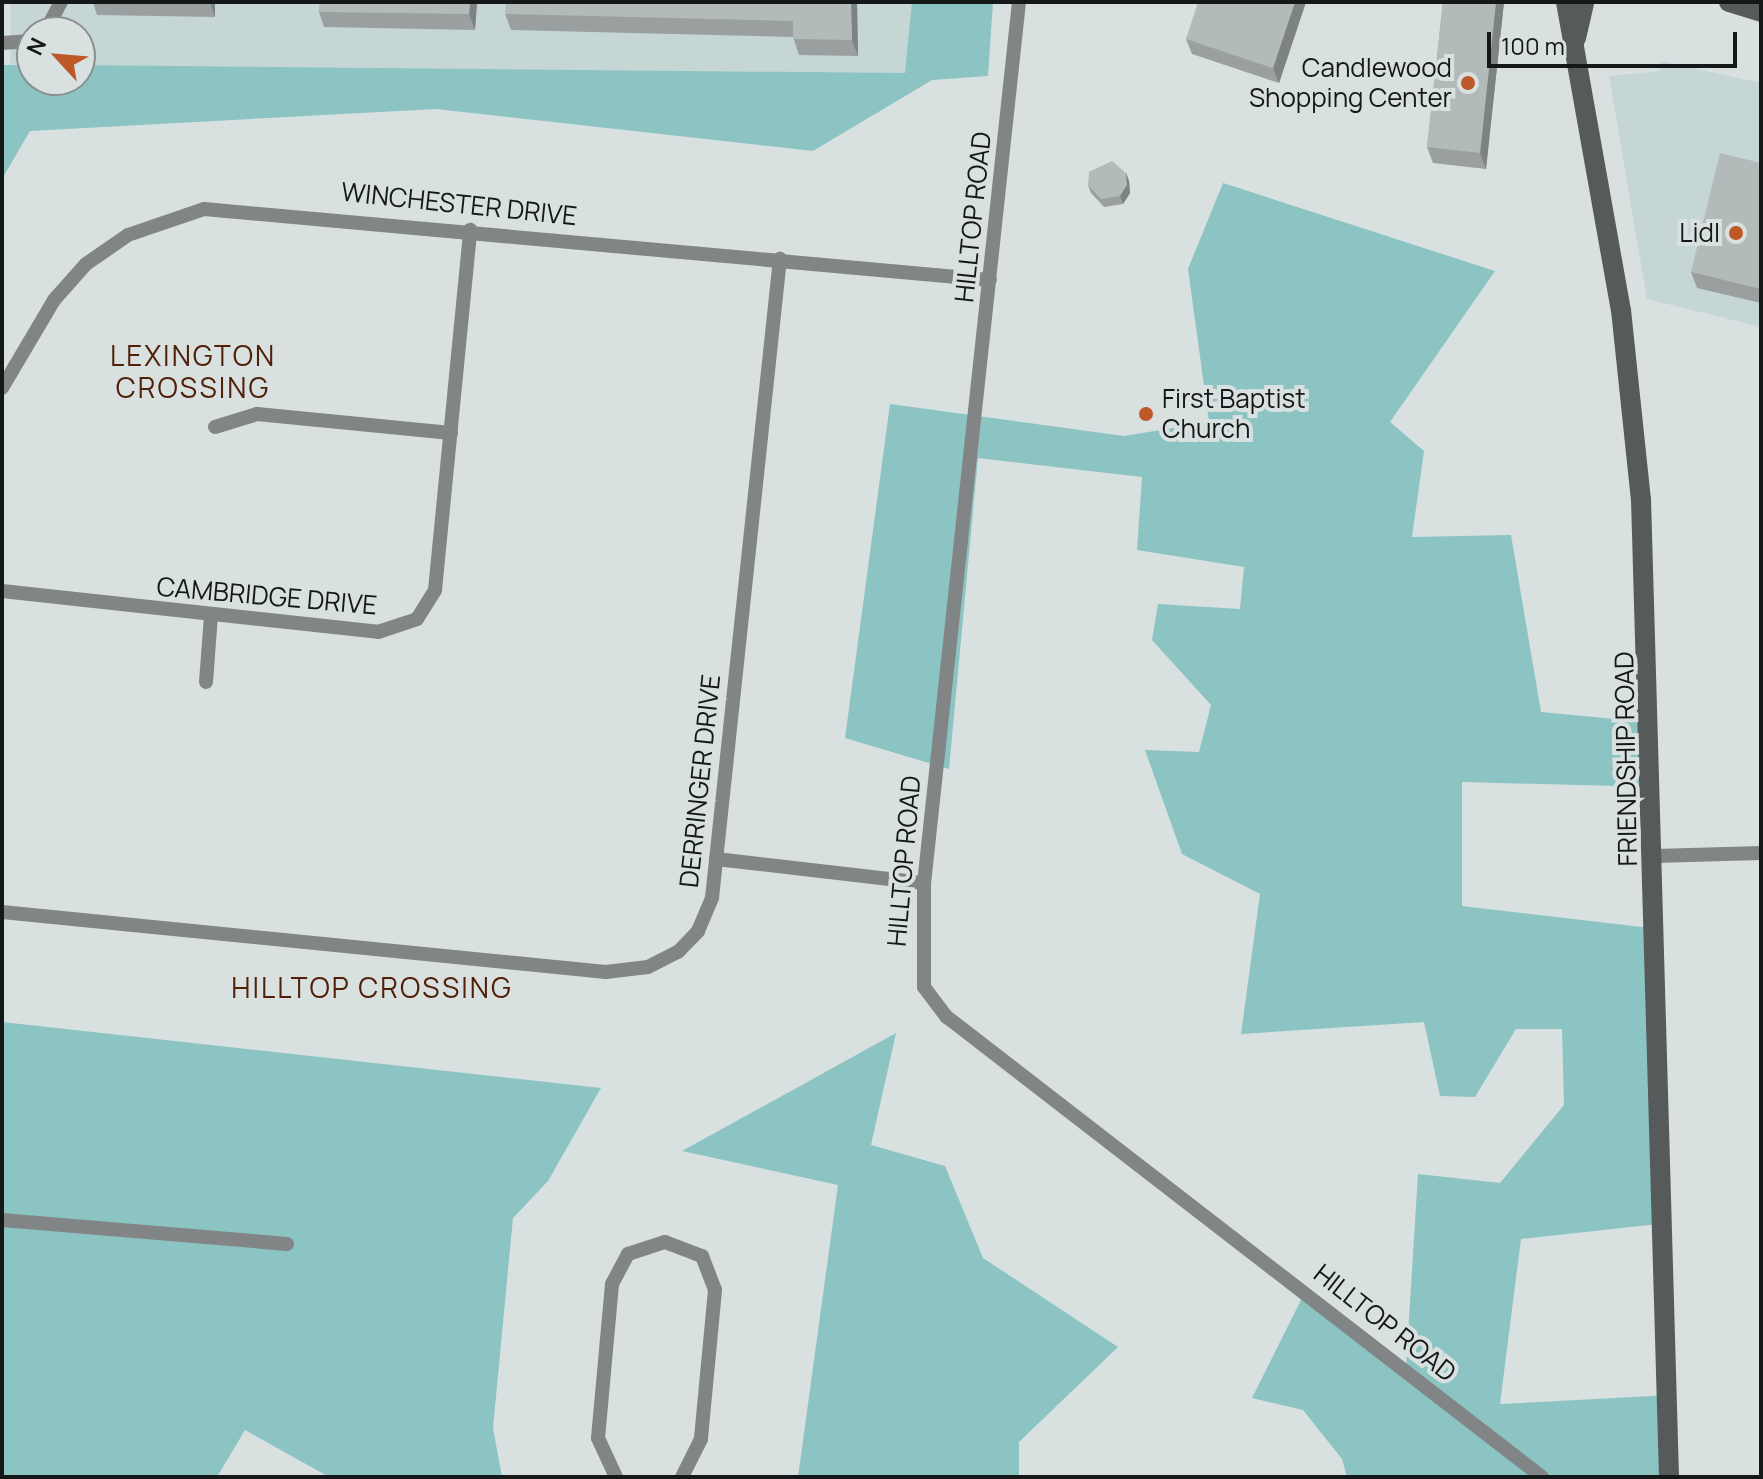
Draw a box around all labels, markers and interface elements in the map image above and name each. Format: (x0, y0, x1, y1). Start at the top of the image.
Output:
north arrow (16, 16, 96, 96)
scale bar (1491, 16, 1741, 66)
text: 100 m (1501, 29, 1565, 62)
text: N (19, 33, 53, 60)
place label: Candlewood Shopping Center (1249, 52, 1452, 114)
marker: Candlewood Shopping Center (1459, 74, 1477, 92)
street label: HILLTOP ROAD (949, 130, 997, 304)
street label: WINCHESTER DRIVE (339, 176, 579, 232)
place label: Lidl (1679, 217, 1720, 249)
marker: Lidl (1727, 224, 1745, 242)
district label: LEXINGTON CROSSING (110, 338, 276, 404)
place label: First Baptist Church (1162, 383, 1306, 444)
marker: First Baptist Church (1137, 405, 1155, 423)
street label: CAMBRIDGE DRIVE (156, 571, 378, 621)
street label: FRIENDSHIP ROAD (1609, 651, 1643, 867)
street label: DERRINGER DRIVE (673, 673, 727, 889)
street label: HILLTOP ROAD (881, 774, 927, 948)
district label: HILLTOP CROSSING (231, 970, 513, 1004)
street label: HILLTOP ROAD (1308, 1258, 1462, 1388)

